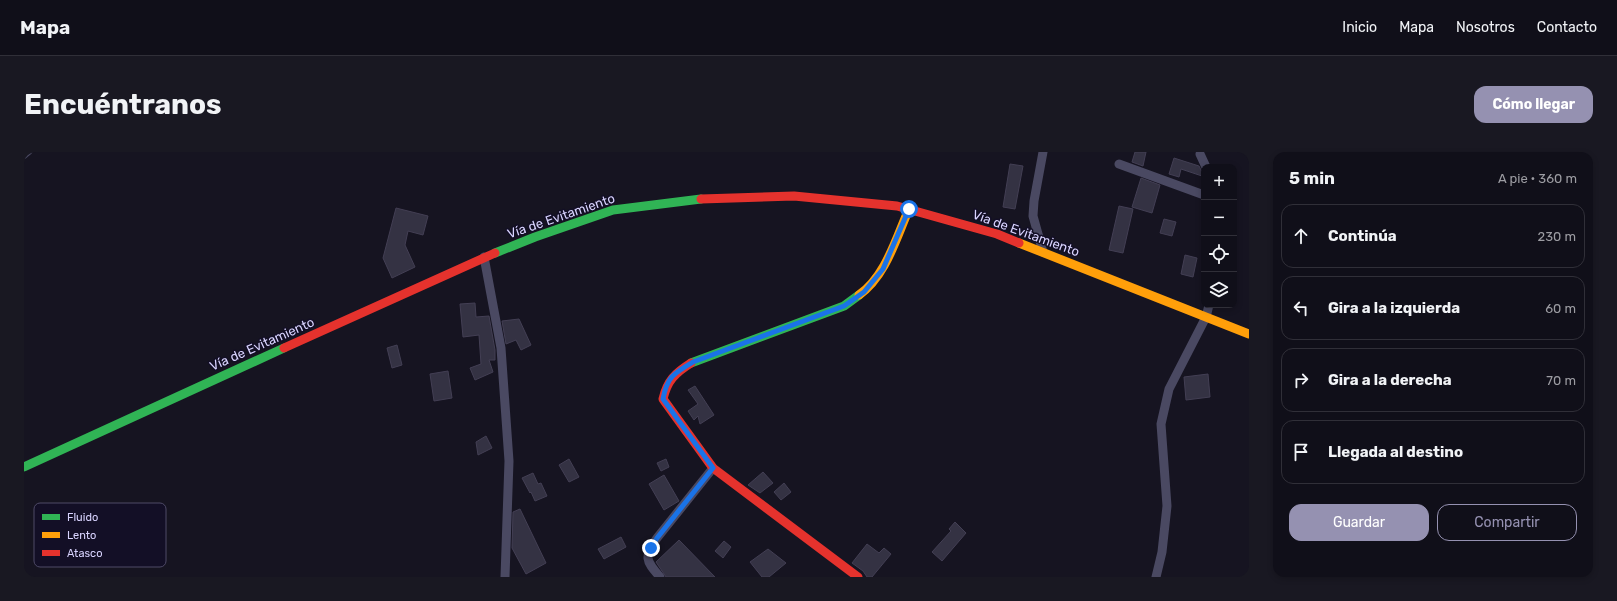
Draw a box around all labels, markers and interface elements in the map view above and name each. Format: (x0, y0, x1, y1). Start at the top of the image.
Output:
text: Mapa (20, 16, 70, 39)
text: Inicio (1342, 19, 1377, 36)
text: Mapa (1399, 19, 1434, 36)
text: Nosotros (1456, 19, 1515, 36)
text: Contacto (1537, 19, 1597, 36)
button: Cómo llegar (1474, 86, 1593, 123)
text: Encuéntranos (24, 88, 222, 121)
map controls (1201, 164, 1237, 308)
button: + (1201, 164, 1237, 200)
text: 5 min (1289, 168, 1335, 188)
text: A pie · 360 m (1498, 171, 1577, 186)
street label: Vía de Evitamiento (505, 191, 617, 241)
route start (900, 200, 918, 218)
button: − (1201, 200, 1237, 236)
street label: Vía de Evitamiento (970, 207, 1082, 259)
icon: ahead (1290, 225, 1312, 247)
text: Continúa (1328, 227, 1397, 245)
text: 230 m (1538, 229, 1576, 244)
button: locate (1201, 236, 1237, 272)
button: layers (1201, 272, 1237, 308)
icon: left (1290, 297, 1312, 319)
text: Gira a la izquierda (1328, 299, 1460, 317)
text: 60 m (1545, 301, 1576, 316)
street label: Vía de Evitamiento (207, 314, 317, 374)
icon: right (1290, 369, 1312, 391)
text: Gira a la derecha (1328, 371, 1452, 389)
text: 70 m (1546, 373, 1576, 388)
icon: arrive (1290, 441, 1312, 463)
text: Llegada al destino (1328, 443, 1463, 461)
legend (34, 503, 166, 567)
button: Guardar (1289, 504, 1429, 541)
button: Compartir (1437, 504, 1577, 541)
text: Fluido (67, 511, 98, 524)
text: Lento (67, 529, 96, 542)
route end (642, 539, 660, 557)
text: Atasco (67, 547, 102, 560)

